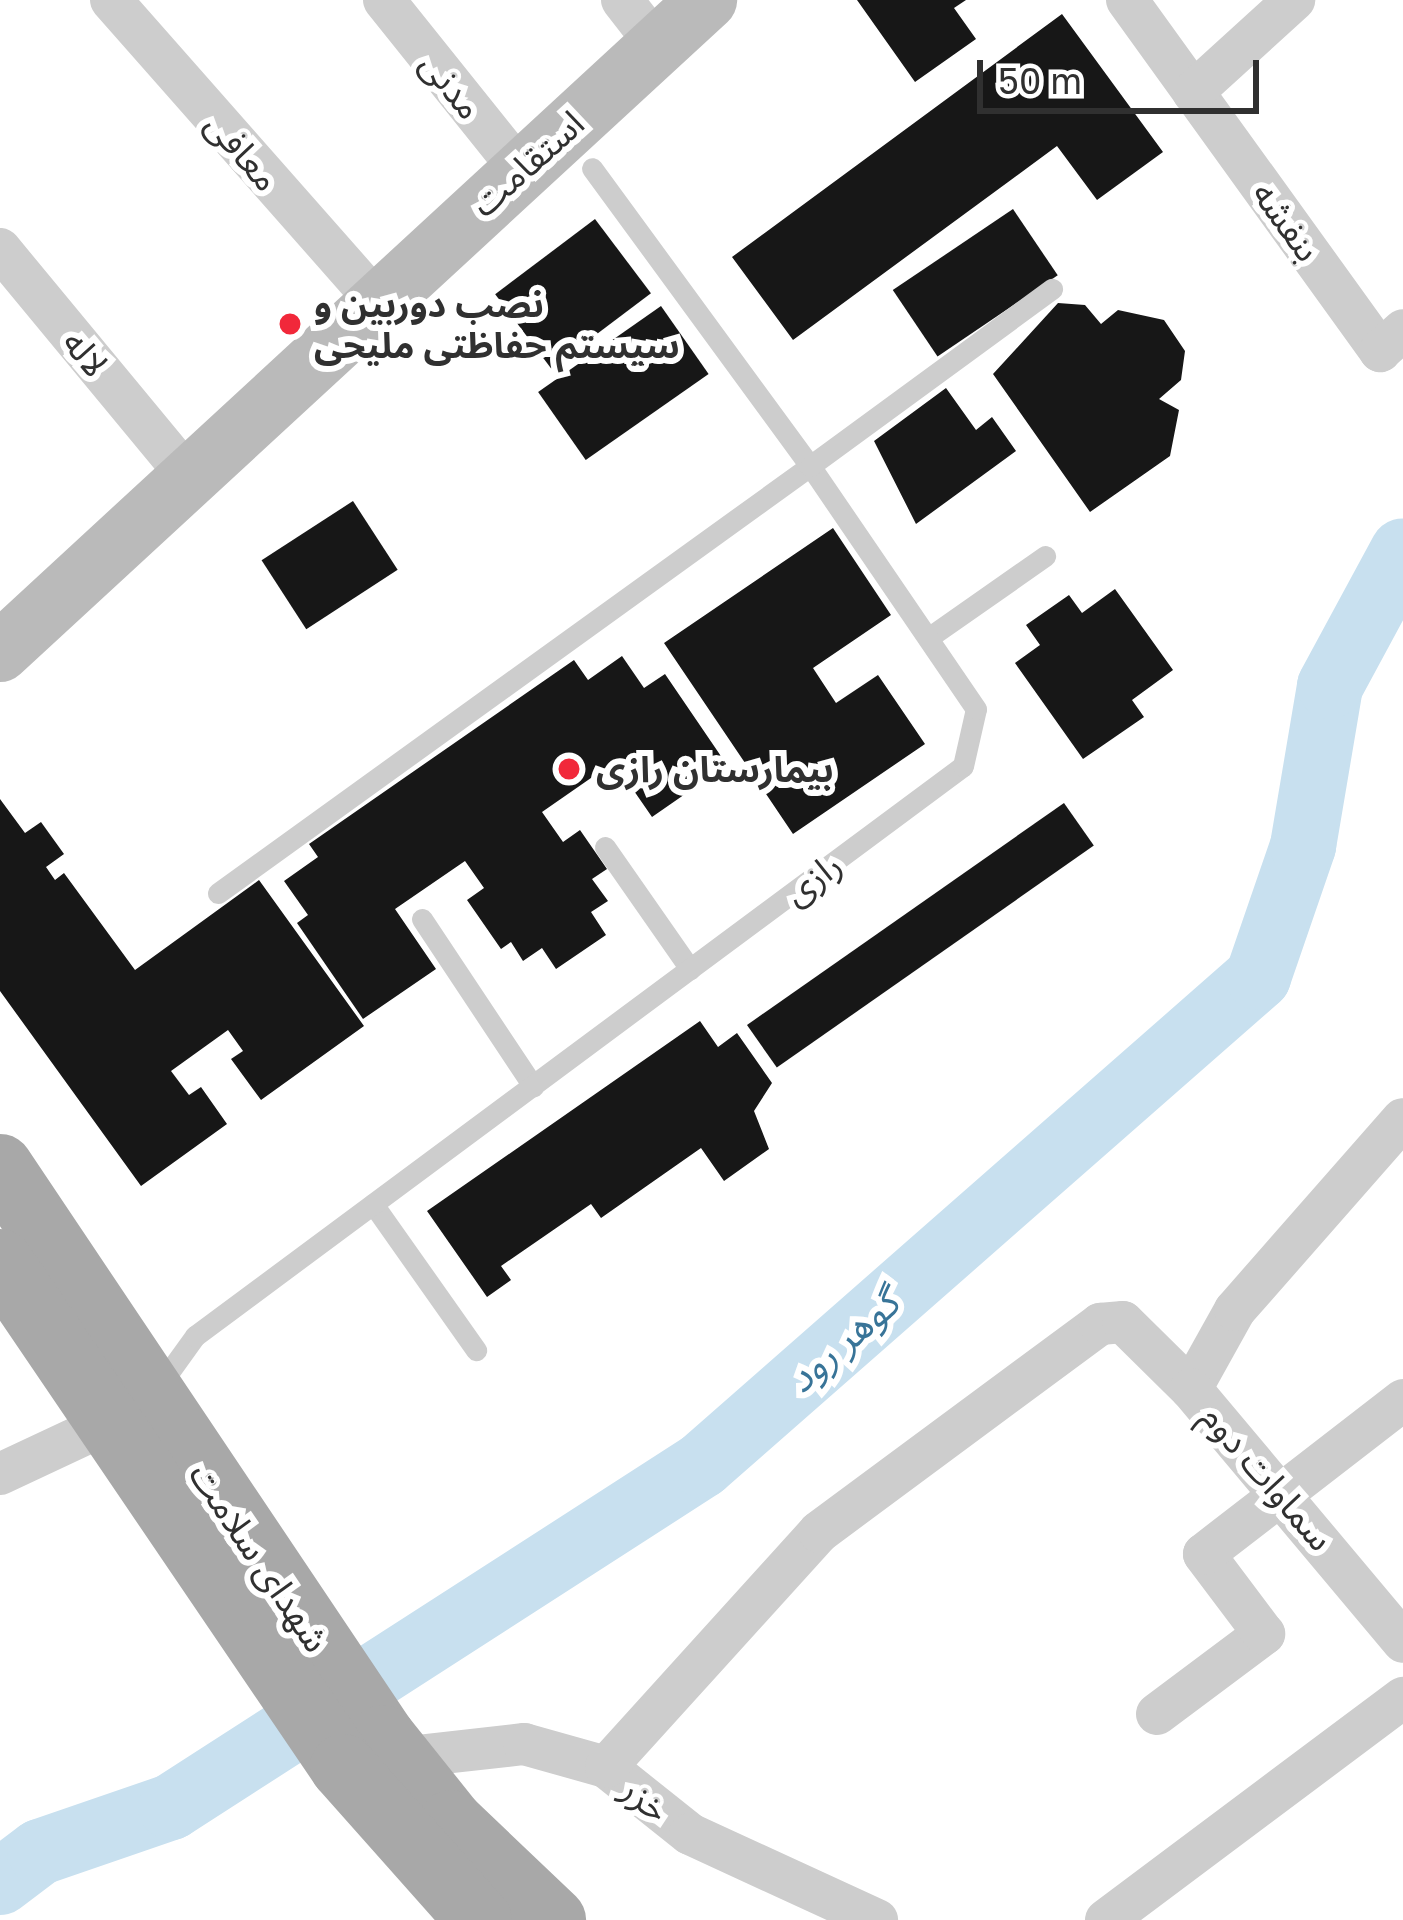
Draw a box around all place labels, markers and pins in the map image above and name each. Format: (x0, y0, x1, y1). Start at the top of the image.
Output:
place label: نصب دوربین و سیستم حفاظتی ملیحی (314, 281, 680, 366)
marker: نصب دوربین و سیستم حفاظتی ملیحی (277, 311, 303, 337)
place label: بیمارستان رازی (596, 747, 834, 791)
marker: بیمارستان رازی (553, 753, 585, 785)

